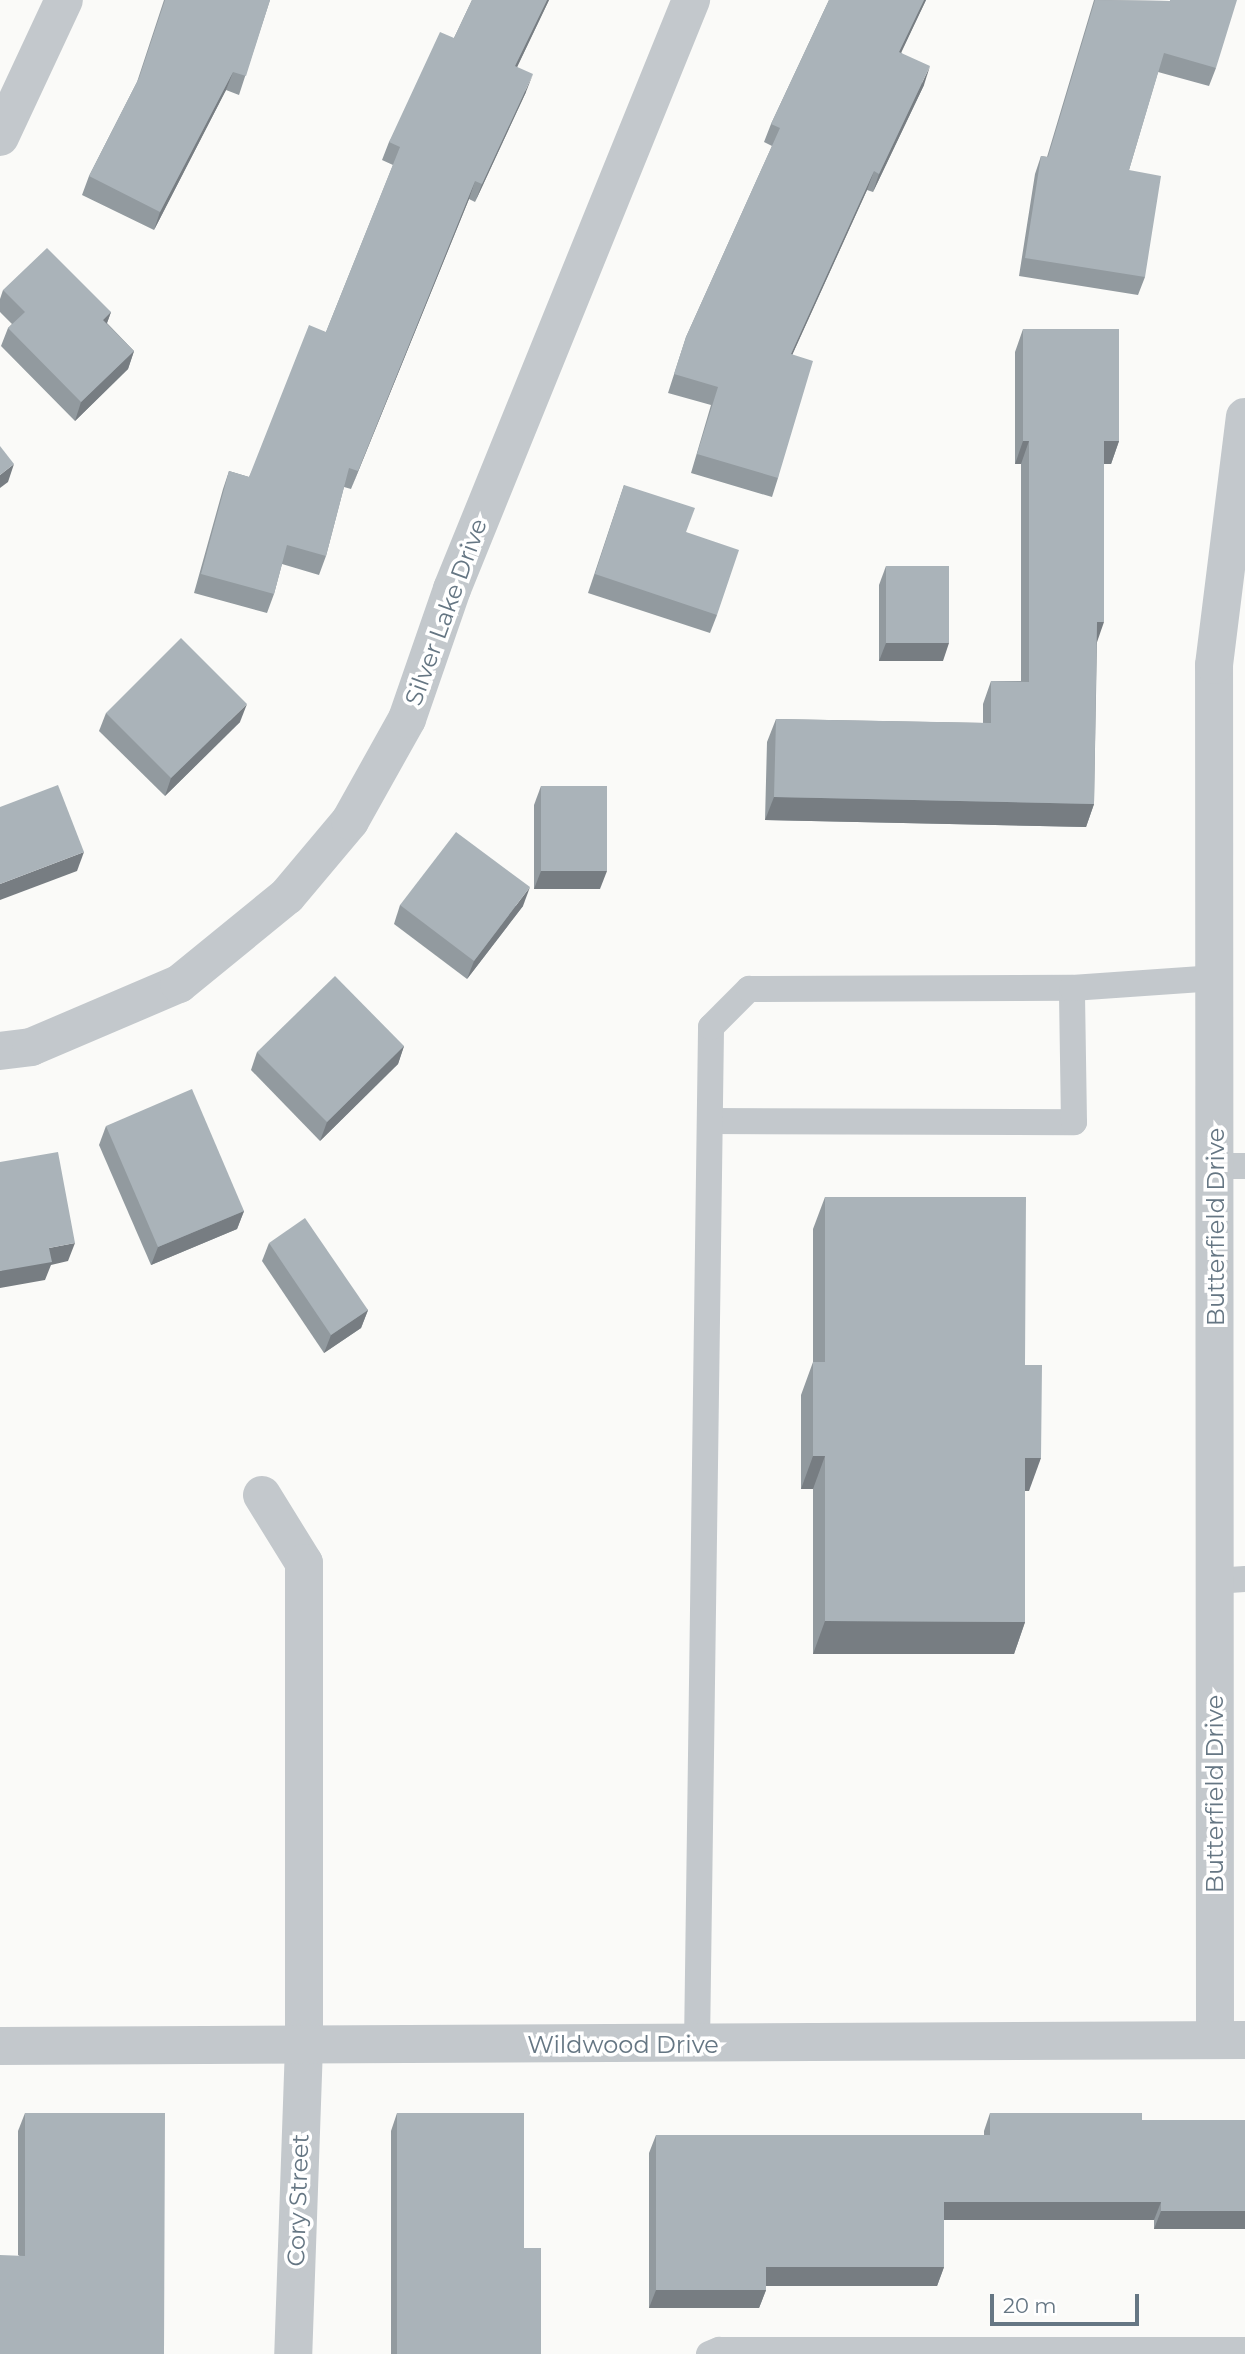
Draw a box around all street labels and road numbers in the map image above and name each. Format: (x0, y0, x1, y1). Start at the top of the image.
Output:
street label: Silver Lake Drive (399, 515, 493, 709)
street label: Butterfield Drive (1202, 1128, 1230, 1326)
street label: Butterfield Drive (1201, 1695, 1229, 1893)
street label: Wildwood Drive (527, 2031, 719, 2059)
street label: Cory Street (281, 2133, 315, 2267)

